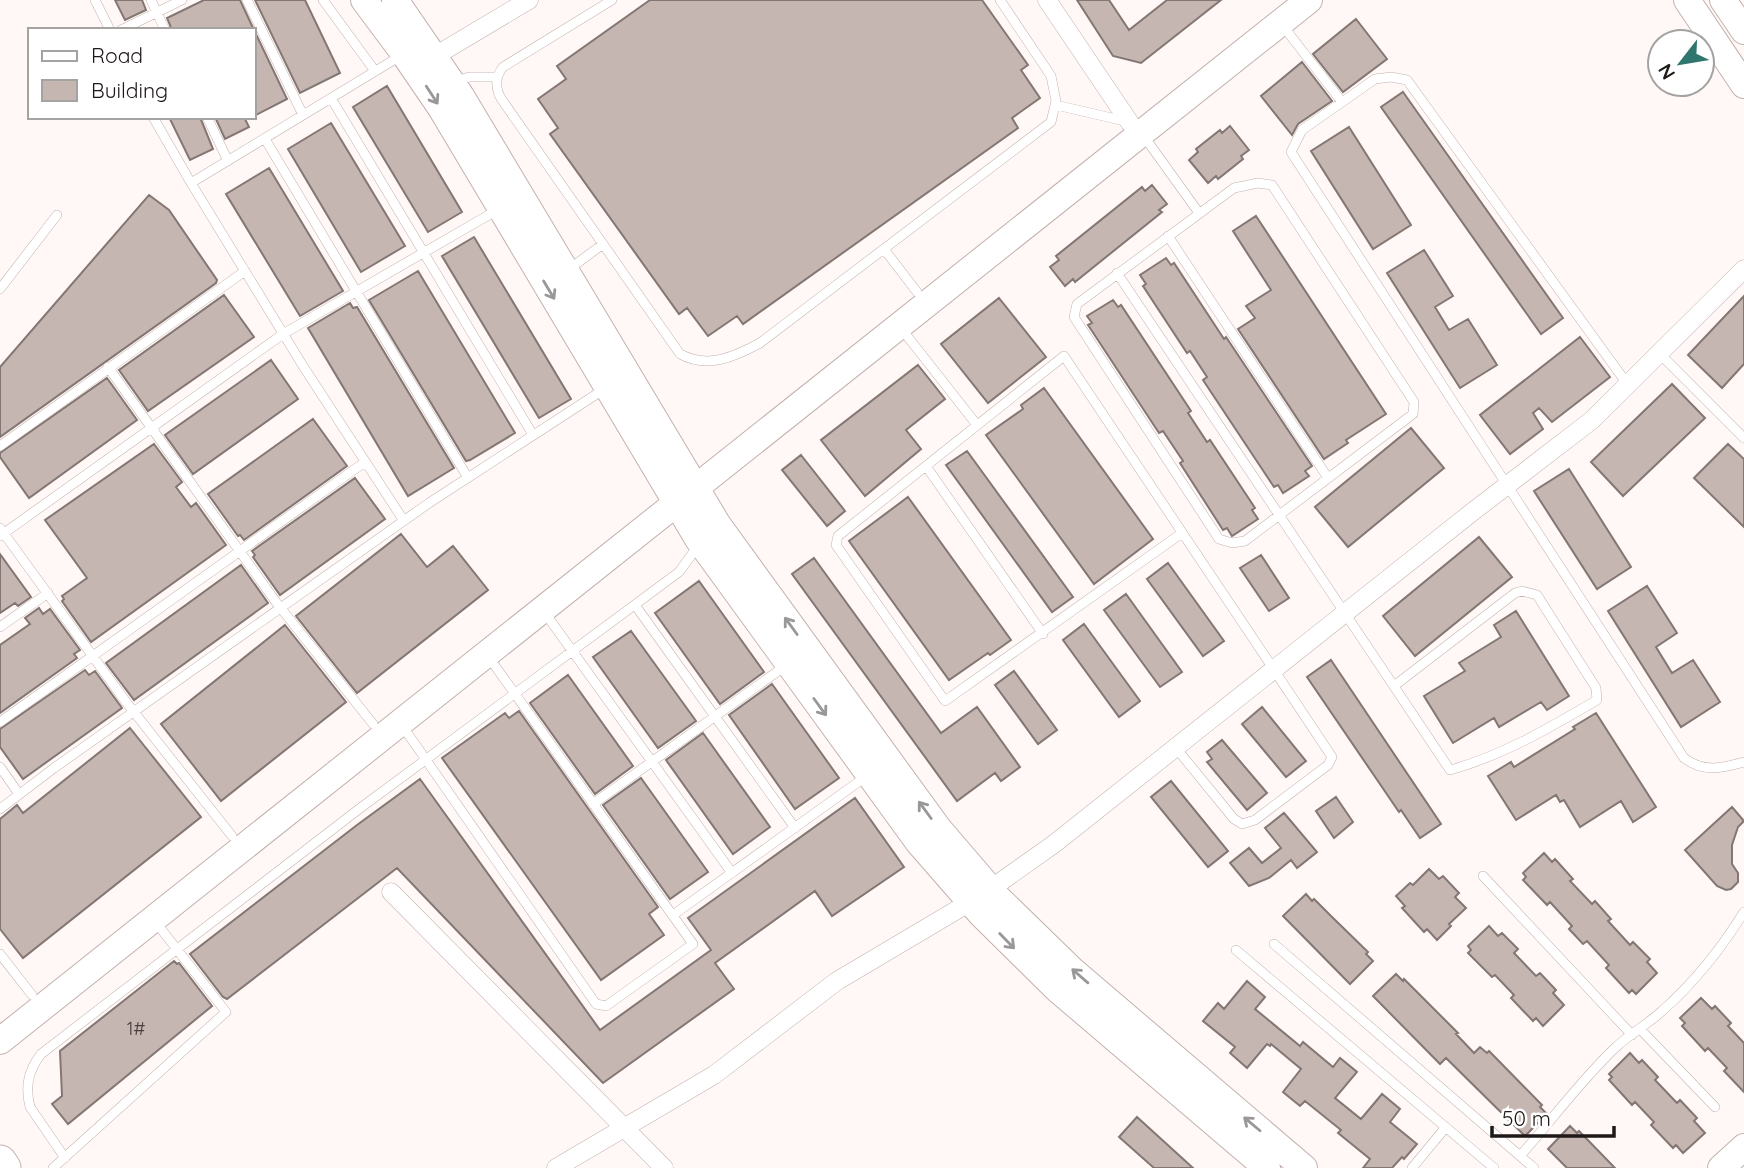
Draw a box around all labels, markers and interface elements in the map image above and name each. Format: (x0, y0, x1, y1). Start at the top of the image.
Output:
legend (28, 28, 256, 119)
north arrow (1646, 28, 1716, 98)
text: Road (91, 42, 143, 68)
text: N (1653, 60, 1680, 84)
text: Building (91, 77, 168, 103)
one-way arrow (425, 85, 439, 104)
one-way arrow (543, 280, 557, 300)
one-way arrow (784, 617, 798, 636)
one-way arrow (813, 697, 827, 716)
one-way arrow (918, 801, 932, 820)
one-way arrow (999, 933, 1016, 950)
one-way arrow (1071, 968, 1089, 984)
house number: 1# (127, 1017, 145, 1040)
scale bar (1492, 1094, 1614, 1138)
text: 50 m (1502, 1105, 1551, 1131)
one-way arrow (1244, 1116, 1262, 1132)

